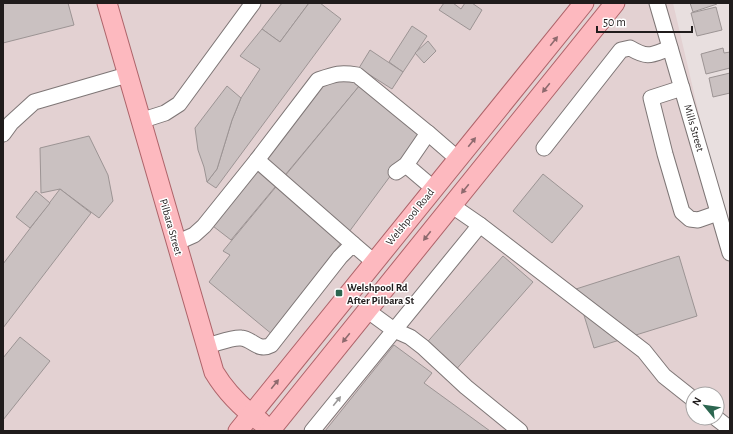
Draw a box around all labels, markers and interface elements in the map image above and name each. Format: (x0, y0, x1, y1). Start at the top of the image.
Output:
scale bar (597, 8, 692, 34)
text: 50 m (603, 16, 626, 28)
one-way arrow (549, 35, 558, 46)
one-way arrow (542, 82, 551, 93)
street label: Mills Street (682, 103, 706, 153)
one-way arrow (467, 136, 476, 147)
one-way arrow (460, 183, 469, 194)
street label: Welshpool Road (384, 186, 436, 248)
street label: Pilbara Street (158, 198, 184, 257)
one-way arrow (423, 231, 431, 241)
place label: Welshpool Rd After Pilbara St (347, 282, 415, 306)
marker: Welshpool Rd After Pilbara St (334, 288, 344, 298)
one-way arrow (342, 332, 350, 343)
one-way arrow (271, 379, 280, 390)
north arrow (685, 386, 725, 426)
one-way arrow (332, 395, 341, 406)
text: N (690, 395, 703, 407)

